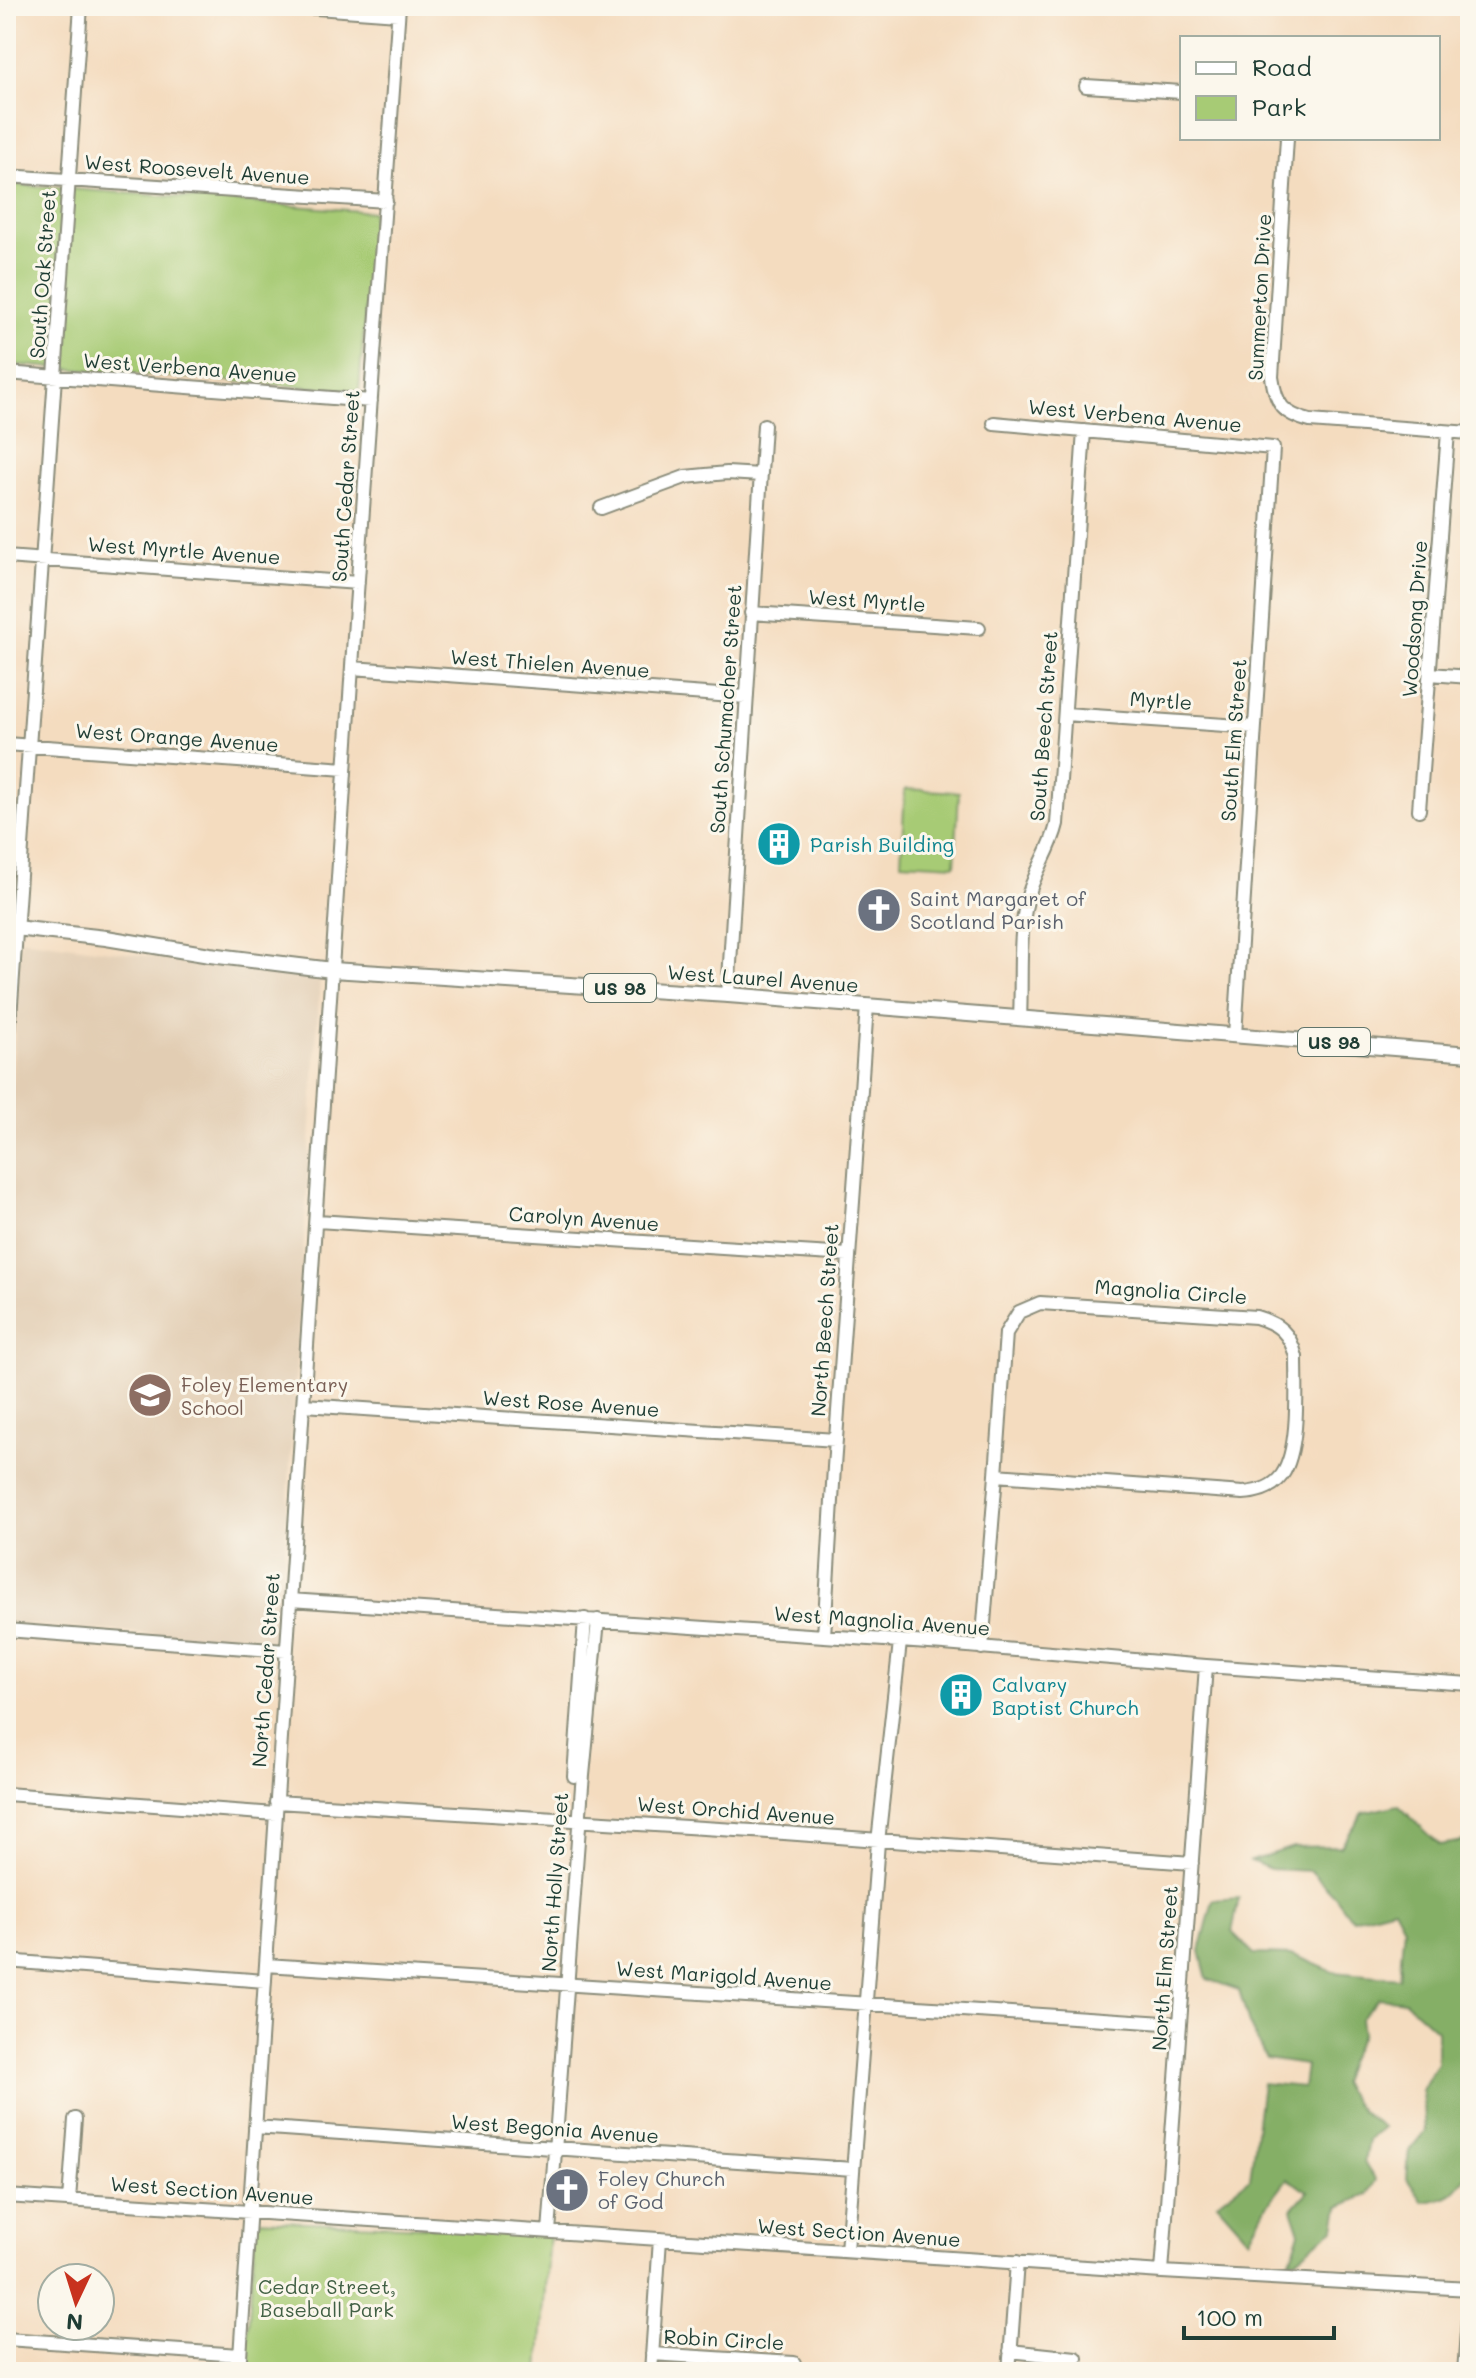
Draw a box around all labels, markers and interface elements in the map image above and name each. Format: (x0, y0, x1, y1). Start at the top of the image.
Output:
legend (1180, 36, 1440, 140)
text: Road (1252, 51, 1312, 82)
text: Park (1252, 91, 1306, 122)
street label: West Roosevelt Avenue (83, 148, 311, 190)
street label: South Oak Street (23, 189, 61, 359)
street label: Summerton Drive (1242, 213, 1276, 381)
street label: West Verbena Avenue (82, 347, 298, 387)
street label: South Cedar Street (325, 389, 365, 583)
street label: West Verbena Avenue (1027, 393, 1243, 437)
street label: West Myrtle Avenue (87, 530, 281, 570)
street label: Woodsong Drive (1396, 540, 1432, 698)
street label: West Myrtle (807, 583, 927, 617)
street label: South Schumacher Street (703, 584, 747, 834)
street label: South Beech Street (1023, 630, 1063, 822)
street label: West Thielen Avenue (449, 643, 651, 683)
street label: South Elm Street (1214, 658, 1252, 822)
street label: Myrtle (1129, 685, 1193, 715)
street label: West Orange Avenue (74, 717, 280, 757)
building icon: Parish Building (755, 820, 803, 868)
place label: Parish Building (810, 831, 954, 857)
place label: Saint Margaret of Scotland Parish (910, 885, 1087, 934)
church icon: Saint Margaret of Scotland Parish (855, 886, 903, 934)
street label: West Laurel Avenue (666, 958, 860, 998)
road number: US 98 (584, 974, 656, 1002)
road number: US 98 (1298, 1028, 1370, 1056)
street label: Carolyn Avenue (508, 1200, 660, 1236)
street label: North Beech Street (804, 1223, 844, 1417)
street label: Magnolia Circle (1094, 1273, 1248, 1309)
school or university icon: Foley Elementary School (126, 1371, 174, 1419)
place label: Foley Elementary School (181, 1371, 348, 1420)
street label: West Rose Avenue (482, 1384, 660, 1422)
street label: North Cedar Street (245, 1572, 285, 1768)
street label: West Magnolia Avenue (773, 1599, 991, 1641)
building icon: Calvary Baptist Church (937, 1671, 985, 1719)
place label: Calvary Baptist Church (992, 1671, 1139, 1720)
street label: West Orchid Avenue (636, 1790, 836, 1830)
street label: North Holly Street (535, 1791, 573, 1973)
street label: North Elm Street (1145, 1884, 1183, 2052)
street label: West Marigold Avenue (615, 1954, 833, 1996)
street label: West Begonia Avenue (450, 2108, 660, 2148)
place label: Foley Church of God (598, 2165, 725, 2214)
church icon: Foley Church of God (543, 2166, 591, 2214)
street label: West Section Avenue (109, 2170, 315, 2210)
street label: West Section Avenue (756, 2212, 962, 2252)
north arrow (36, 2262, 116, 2342)
park label: Cedar Street, Baseball Park (258, 2273, 396, 2322)
scale bar (1184, 2290, 1334, 2340)
text: 100 m (1196, 2301, 1263, 2332)
text: N (65, 2307, 84, 2337)
street label: Robin Circle (663, 2323, 785, 2355)

